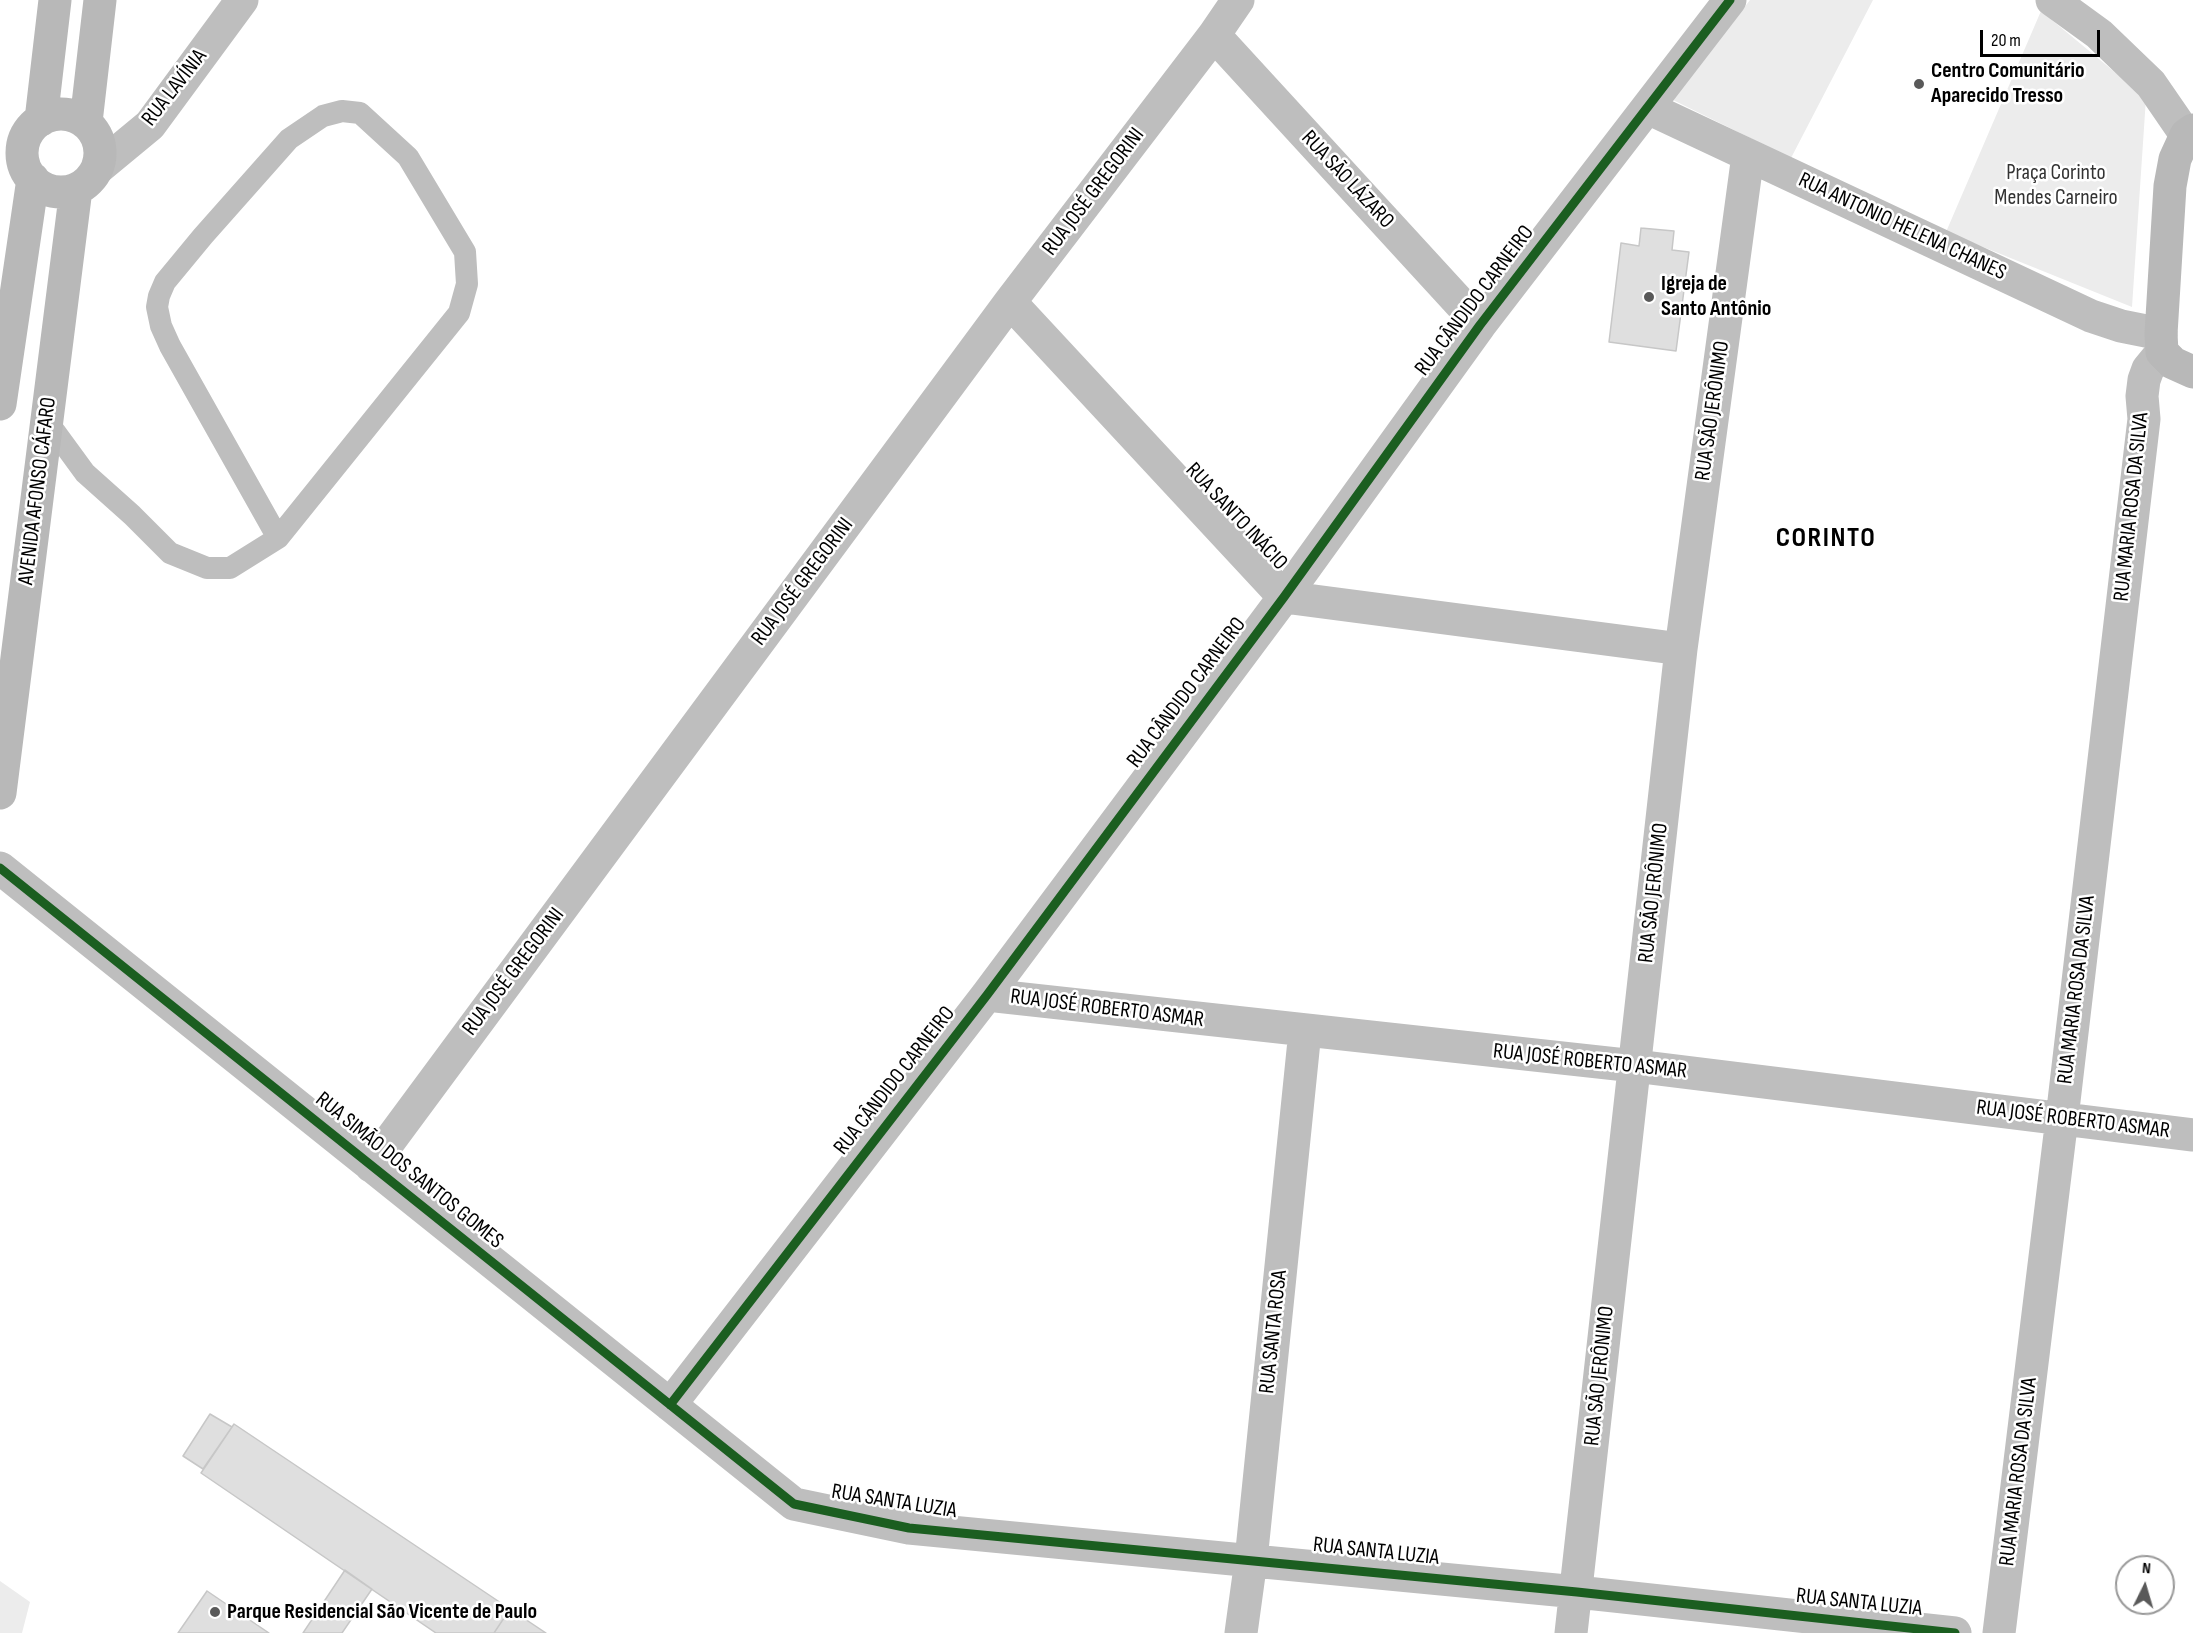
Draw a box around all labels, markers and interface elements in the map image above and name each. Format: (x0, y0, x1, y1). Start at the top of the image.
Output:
scale bar (1983, 18, 2103, 56)
text: 20 m (1991, 30, 2021, 51)
street label: RUA LAVÍNIA (137, 44, 213, 132)
place label: Centro Comunitário Aparecido Tresso (1931, 58, 2085, 110)
marker: Centro Comunitário Aparecido Tresso (1912, 77, 1926, 91)
street label: RUA JOSÉ GREGORINI (1037, 123, 1151, 261)
street label: RUA SÃO LÁZARO (1295, 126, 1399, 234)
park label: Praça Corinto Mendes Carneiro (1994, 160, 2118, 212)
street label: RUA ANTONIO HELENA CHANES (1794, 167, 2010, 287)
street label: RUA CÂNDIDO CARNEIRO (1410, 221, 1540, 381)
place label: Igreja de Santo Antônio (1661, 271, 1771, 322)
marker: Igreja de Santo Antônio (1642, 290, 1656, 304)
street label: RUA SÃO JERÔNIMO (1690, 340, 1736, 482)
street label: AVENIDA AFONSO CÁFARO (13, 396, 63, 586)
street label: RUA MARIA ROSA DA SILVA (2109, 411, 2155, 603)
street label: RUA SANTO INÁCIO (1179, 458, 1293, 576)
street label: RUA JOSÉ GREGORINI (746, 513, 860, 651)
district label: CORINTO (1776, 522, 1876, 556)
street label: RUA CÂNDIDO CARNEIRO (1122, 613, 1252, 773)
street label: RUA SÃO JERÔNIMO (1634, 822, 1674, 964)
street label: RUA MARIA ROSA DA SILVA (2052, 894, 2102, 1086)
street label: RUA JOSÉ GREGORINI (457, 903, 571, 1041)
street label: RUA JOSÉ ROBERTO ASMAR (1009, 984, 1205, 1034)
street label: RUA CÂNDIDO CARNEIRO (829, 1001, 961, 1161)
street label: RUA JOSÉ ROBERTO ASMAR (1492, 1039, 1688, 1085)
street label: RUA SIMÃO DOS SANTOS GOMES (310, 1087, 508, 1255)
street label: RUA JOSÉ ROBERTO ASMAR (1975, 1095, 2171, 1145)
street label: RUA SANTA ROSA (1254, 1269, 1294, 1395)
street label: RUA SÃO JERÔNIMO (1580, 1305, 1620, 1447)
street label: RUA MARIA ROSA DA SILVA (1994, 1376, 2044, 1568)
street label: RUA SANTA LUZIA (830, 1479, 958, 1525)
street label: RUA SANTA LUZIA (1312, 1532, 1440, 1572)
north arrow (2115, 1555, 2175, 1615)
text: N (2141, 1559, 2152, 1578)
street label: RUA SANTA LUZIA (1795, 1583, 1923, 1623)
place label: Parque Residencial São Vicente de Paulo (227, 1599, 537, 1625)
marker: Parque Residencial São Vicente de Paulo (208, 1605, 222, 1619)

